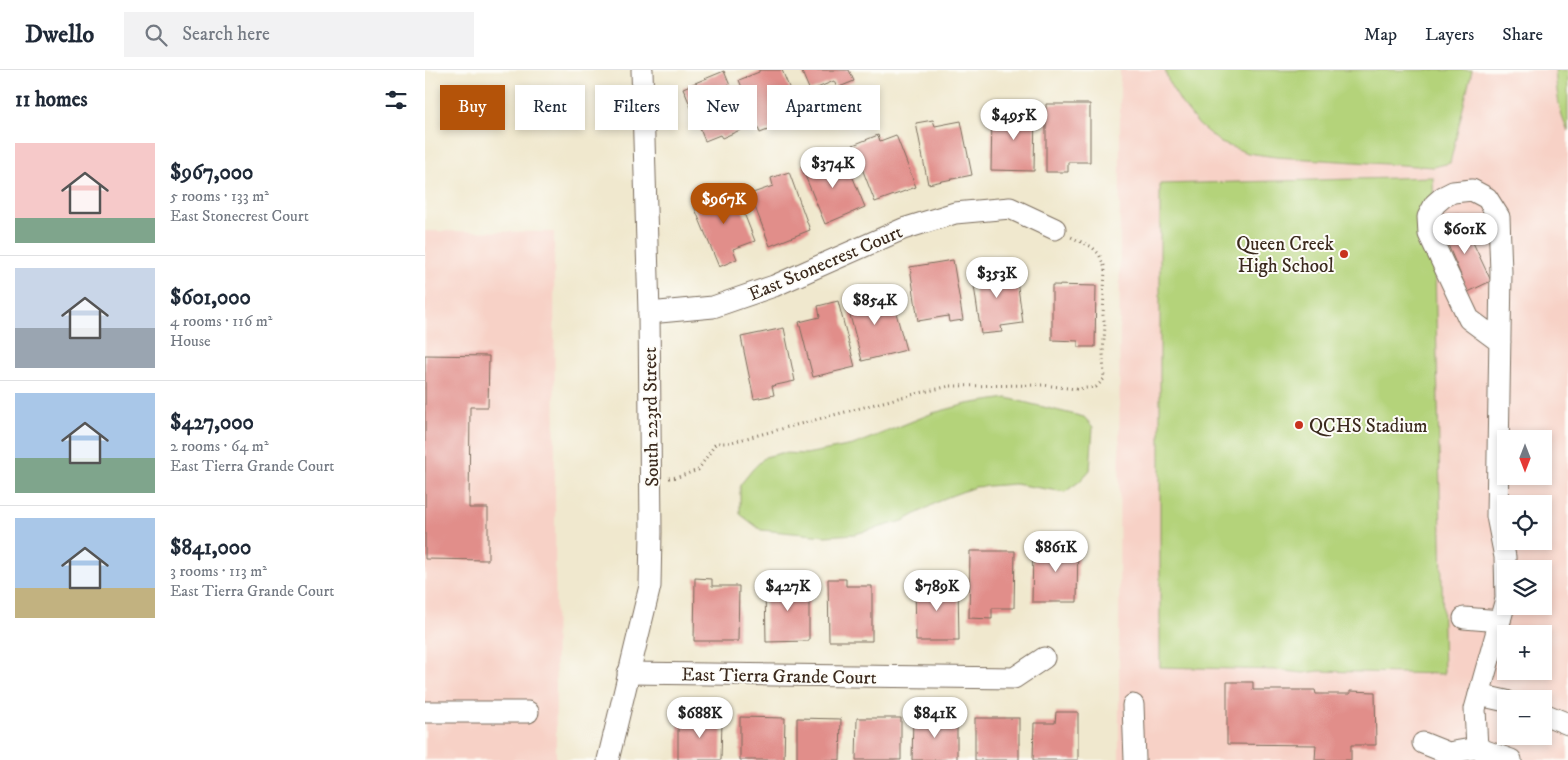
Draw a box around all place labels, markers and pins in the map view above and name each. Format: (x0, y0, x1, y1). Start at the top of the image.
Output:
pin: $495K (979, 98, 1049, 141)
pin: $374K (798, 146, 868, 189)
pin: $967K (689, 182, 759, 225)
pin: $601K (1430, 212, 1500, 255)
place label: Queen Creek High School (1236, 233, 1335, 278)
marker: Queen Creek High School (1338, 248, 1350, 260)
pin: $353K (962, 256, 1032, 299)
pin: $854K (840, 284, 910, 326)
place label: QCHS Stadium (1309, 415, 1428, 438)
marker: QCHS Stadium (1293, 419, 1305, 431)
pin: $861K (1021, 530, 1091, 573)
pin: $427K (753, 570, 823, 612)
pin: $789K (902, 570, 972, 612)
pin: $688K (665, 696, 735, 739)
pin: $841K (900, 696, 970, 739)

